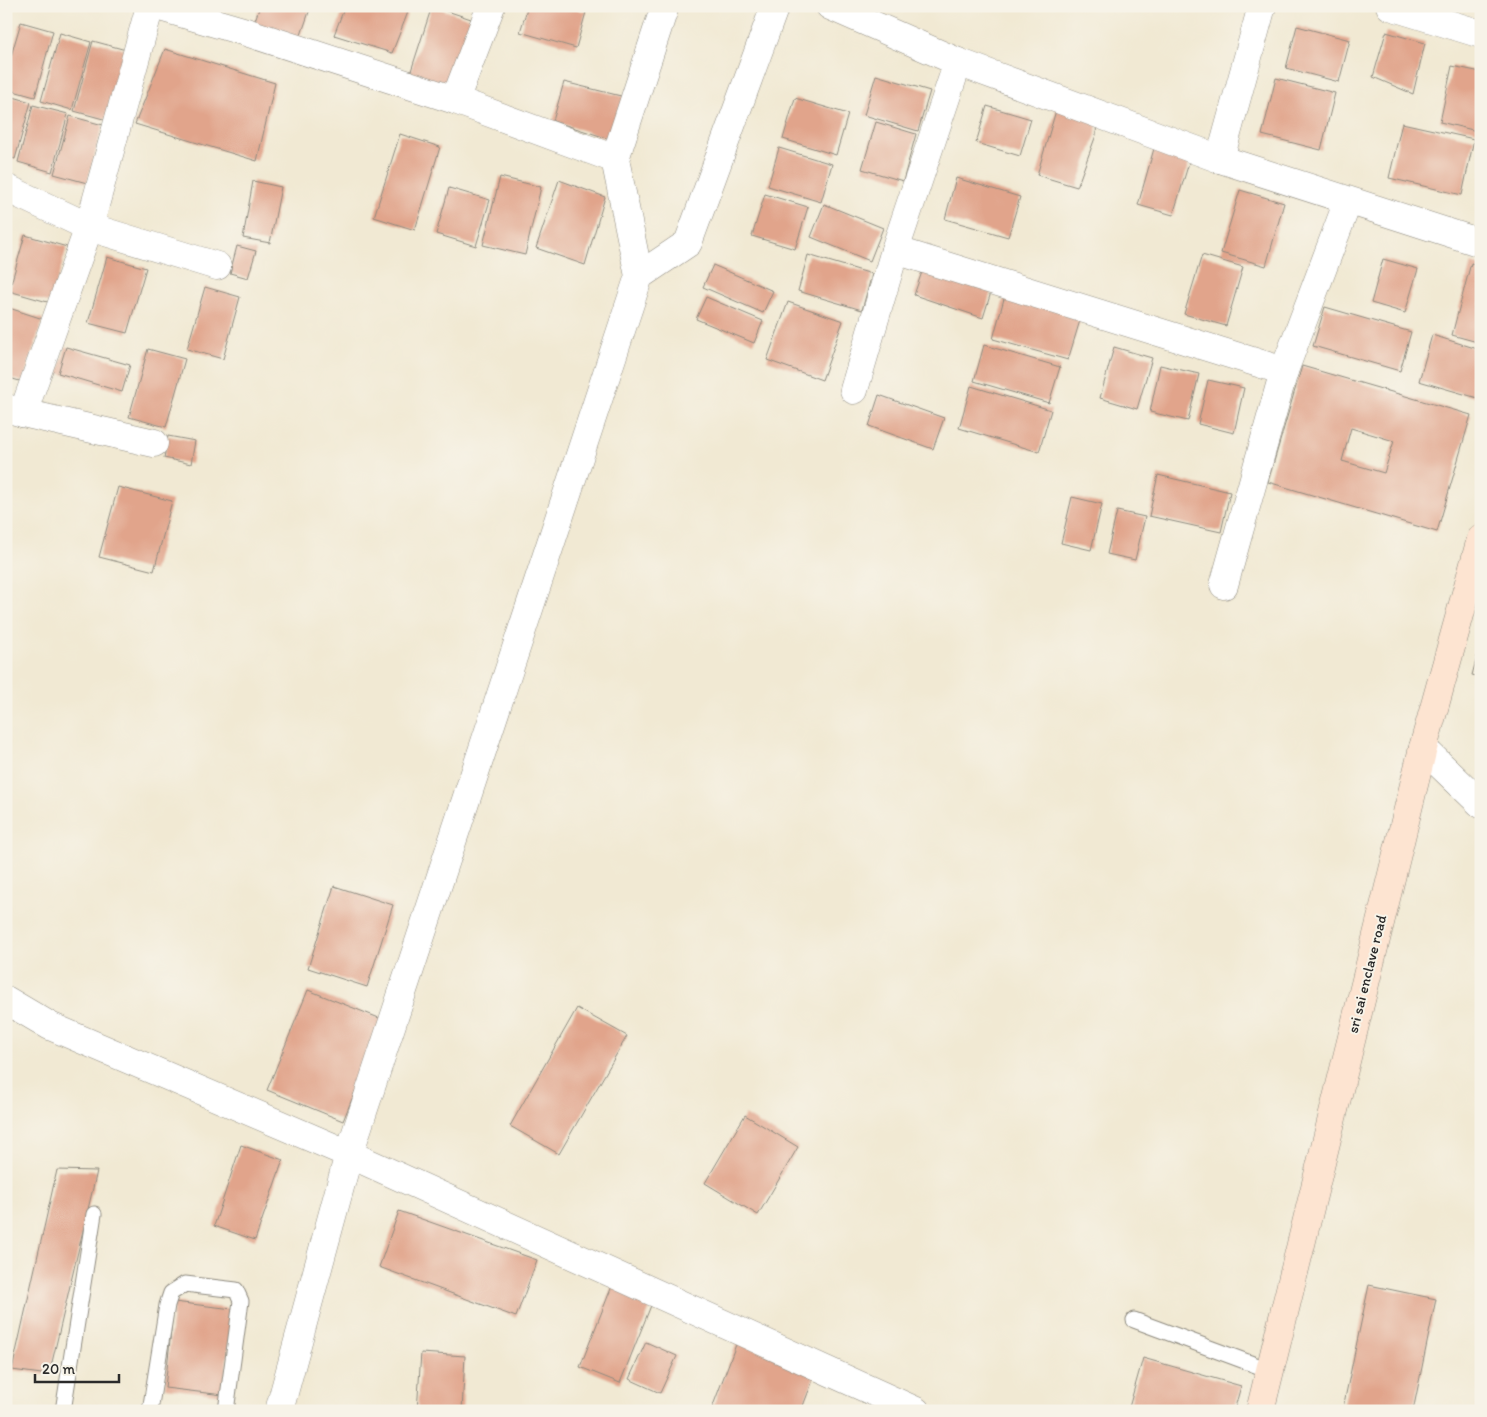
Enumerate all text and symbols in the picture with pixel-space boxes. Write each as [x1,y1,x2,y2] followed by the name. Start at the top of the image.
[1344,913,1390,1035] street label: sri sai enclave road
[35,1352,119,1384] scale bar
[42,1360,76,1378] text: 20 m

